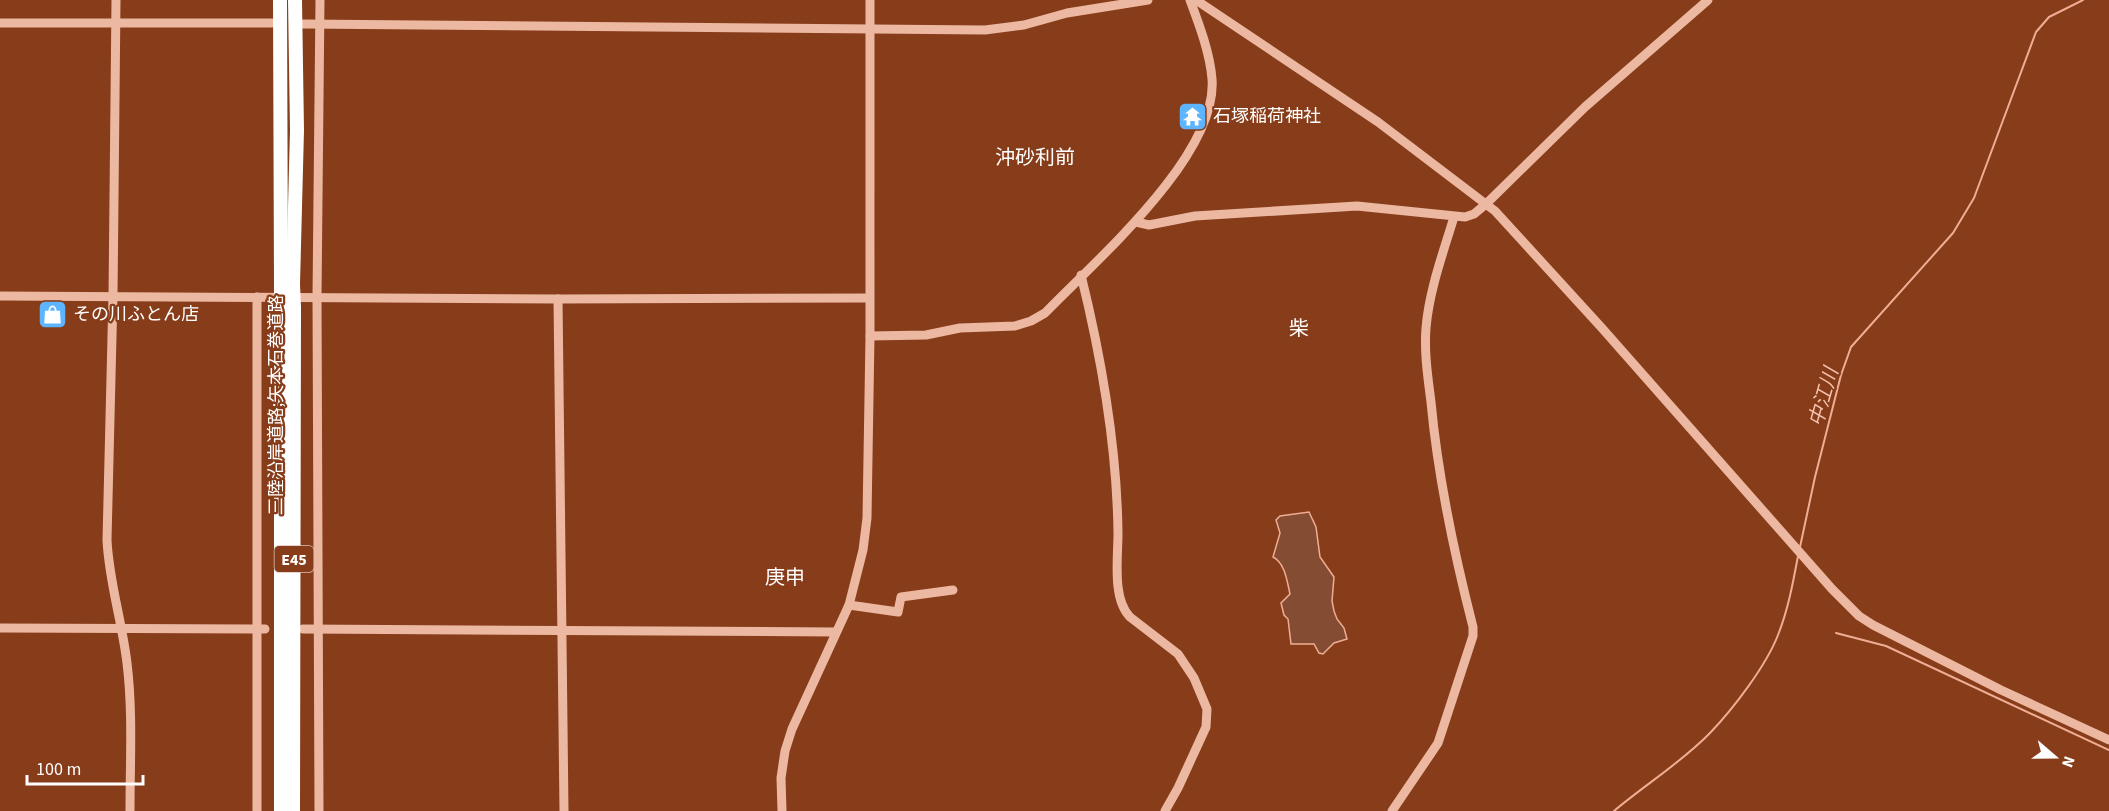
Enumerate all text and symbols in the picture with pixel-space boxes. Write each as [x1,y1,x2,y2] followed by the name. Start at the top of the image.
[1176,100,1208,132] temple icon: 石塚稲荷神社
[1213,104,1321,129] place label: 石塚稲荷神社
[995,144,1075,172] district label: 沖砂利前
[264,295,289,515] street label: 三陸沿岸道路;矢本石巻道路
[36,298,68,330] shop icon: その川ふとん店
[73,302,199,327] place label: その川ふとん店
[1289,315,1309,343] district label: 柴
[1802,363,1846,430] water label: 中江川
[274,546,314,572] road number: E45
[765,564,805,592] district label: 庚申
[2025,727,2085,787] north arrow
[27,748,142,786] scale bar
[2056,753,2080,771] text: N
[36,757,81,782] text: 100 m

